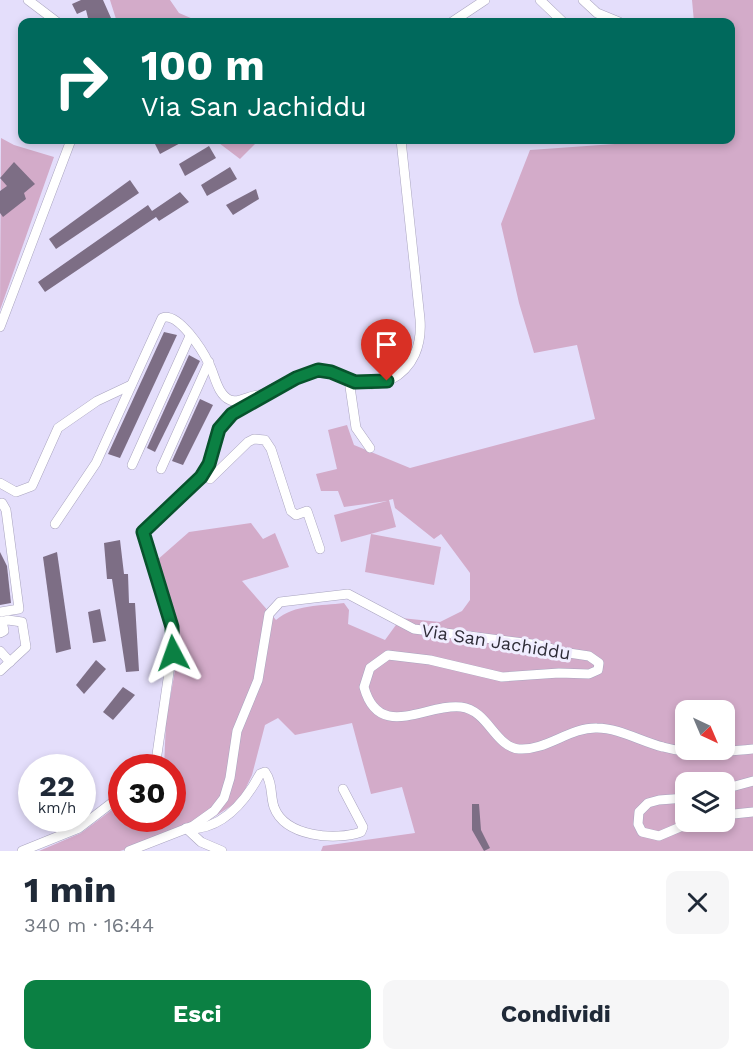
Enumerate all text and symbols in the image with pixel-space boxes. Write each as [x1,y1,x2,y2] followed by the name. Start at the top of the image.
[141,41,265,90] text: 100 m
[42,42,120,120] icon: right
[141,91,367,123] text: Via San Jachiddu
[361,319,412,381] pin
[370,328,403,361] icon: arrive
[420,619,572,664] street label: Via San Jachiddu
[141,621,205,685] position arrow
[675,700,735,760] north arrow
[675,700,735,832] map controls
[108,754,186,832] speed limit sign: 30
[39,768,75,803] text: 22
[675,772,735,832] button: layers
[38,799,76,817] text: km/h
[24,869,116,911] text: 1 min
[666,871,729,934] button: close
[24,913,154,937] text: 340 m · 16:44
[24,980,371,1049] button: Esci
[383,980,729,1049] button: Condividi

